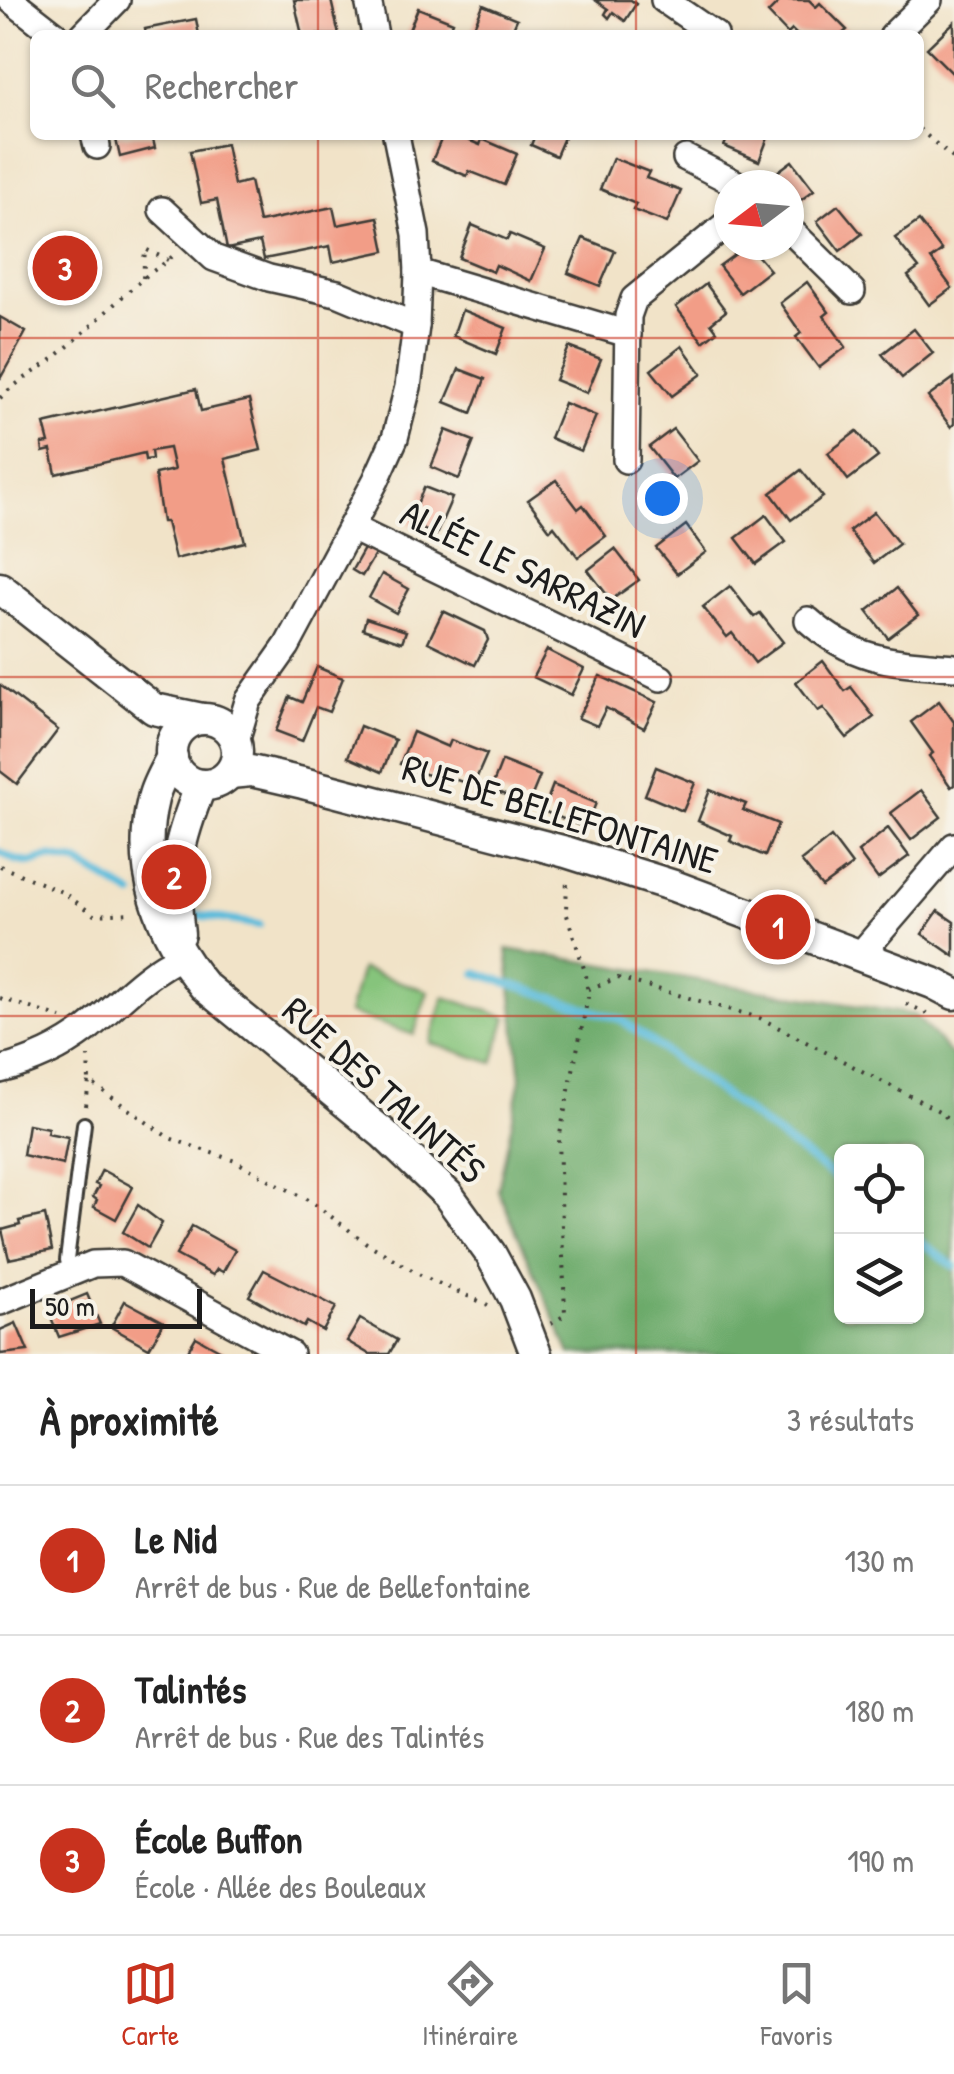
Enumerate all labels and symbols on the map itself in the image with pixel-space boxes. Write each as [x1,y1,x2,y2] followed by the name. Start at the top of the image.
[714,170,804,260] north arrow
[32,230,98,306] pin: 3
[637,473,688,524] your location
[392,486,655,650] street label: ALLÉE LE SARRAZIN
[397,740,724,886] street label: RUE DE BELLEFONTAINE
[142,840,206,914] pin: 2
[746,890,810,964] pin: 1
[272,984,497,1194] street label: RUE DES TALINTÉS
[30,1284,202,1328] scale bar

